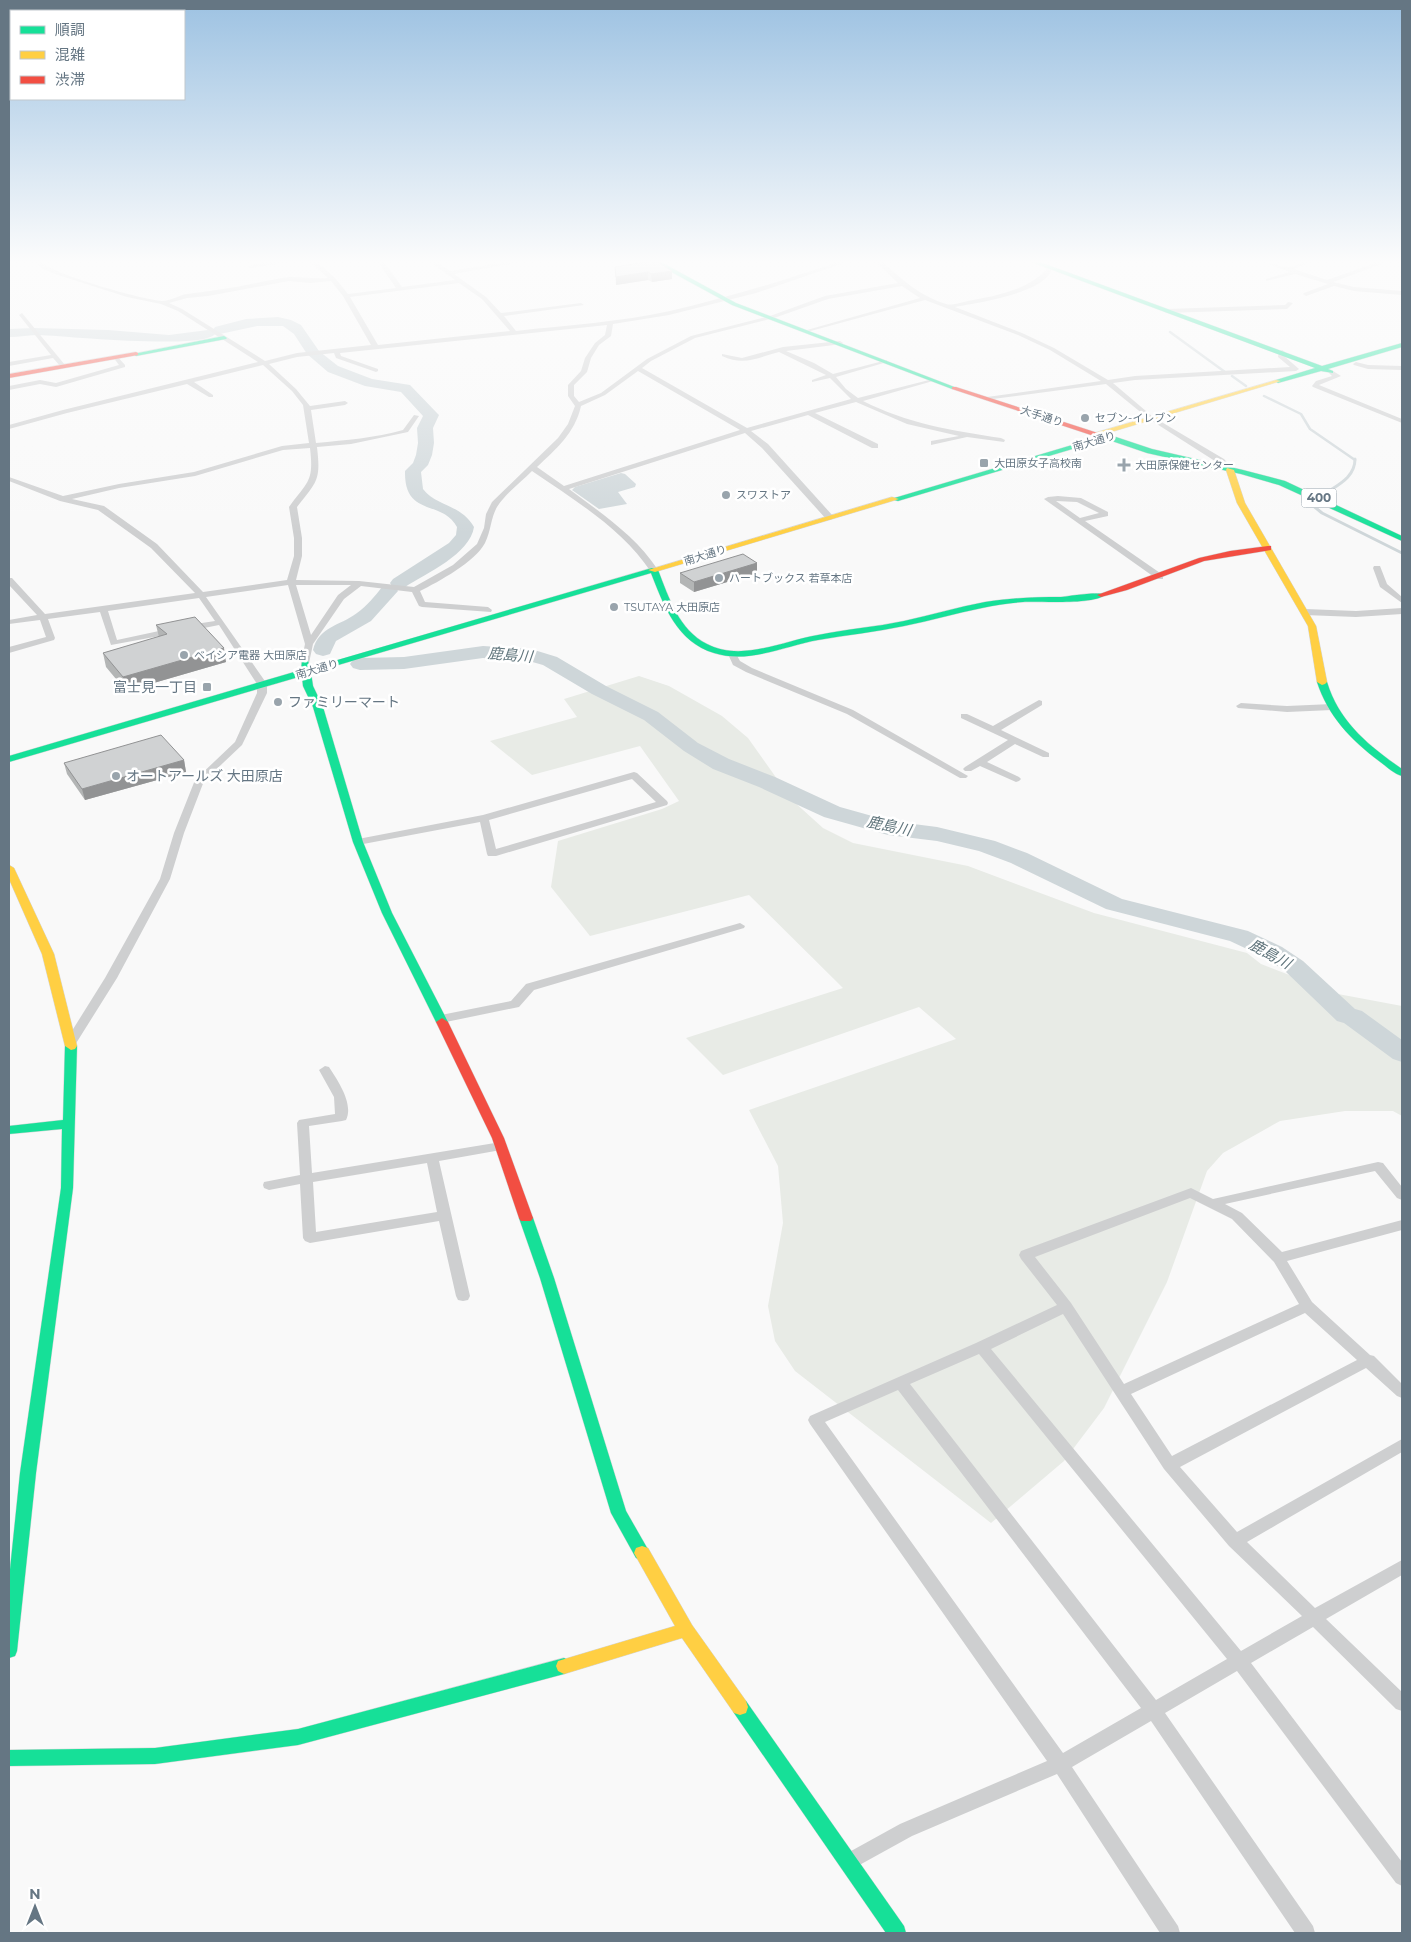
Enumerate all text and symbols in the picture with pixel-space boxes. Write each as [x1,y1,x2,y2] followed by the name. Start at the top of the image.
[10,10,185,100] legend
[55,20,85,39] text: 順調
[55,45,85,64] text: 混雑
[55,70,85,89] text: 渋滞
[1019,403,1065,429] street label: 大手通り
[1095,411,1176,425] place label: セブン-イレブン
[1079,412,1091,424] marker: セブン-イレブン
[1071,428,1117,454] street label: 南大通り
[994,456,1082,470] place label: 大田原女子高校南
[978,457,990,469] marker: 大田原女子高校南
[1117,458,1131,472] marker: 大田原保健センター
[1135,458,1234,472] place label: 大田原保健センター
[736,488,791,502] place label: スワストア
[1302,488,1336,508] road number: 400
[720,489,732,501] marker: スワストア
[682,542,728,568] street label: 南大通り
[729,571,853,585] place label: ハートブックス 若草本店
[713,572,725,584] marker: ハートブックス 若草本店
[624,600,720,614] place label: TSUTAYA 大田原店
[608,601,620,613] marker: TSUTAYA 大田原店
[487,643,535,666] water label: 鹿島川
[194,648,307,662] place label: ベイシア電器 大田原店
[178,649,190,661] marker: ベイシア電器 大田原店
[294,656,340,682] street label: 南大通り
[113,678,197,696] place label: 富士見一丁目
[201,681,213,693] marker: 富士見一丁目
[288,693,400,711] place label: ファミリーマート
[272,696,284,708] marker: ファミリーマート
[126,767,283,785] place label: オートアールズ 大田原店
[110,770,122,782] marker: オートアールズ 大田原店
[865,812,915,840] water label: 鹿島川
[1246,934,1296,974] water label: 鹿島川
[10,1882,60,1932] north arrow
[29,1885,41,1903] text: N

